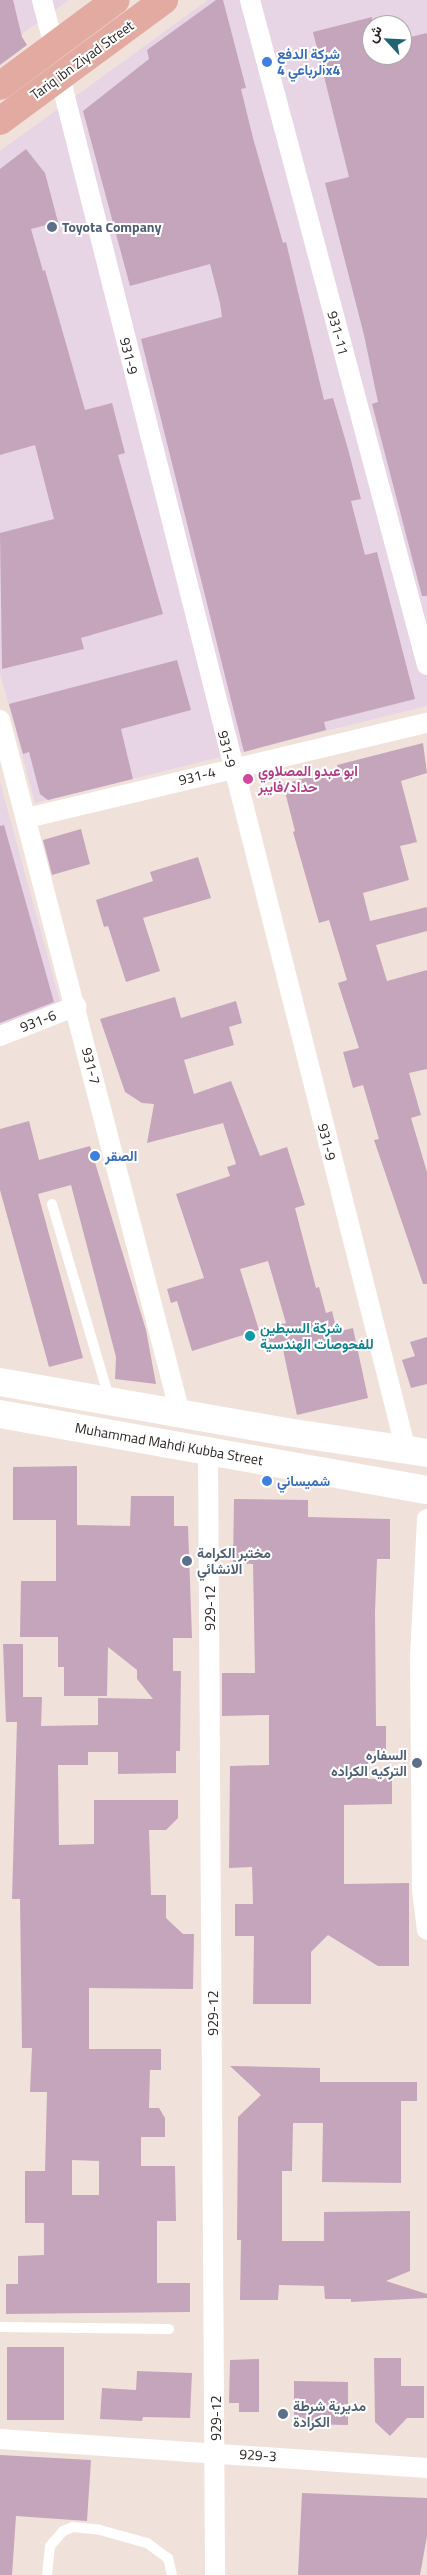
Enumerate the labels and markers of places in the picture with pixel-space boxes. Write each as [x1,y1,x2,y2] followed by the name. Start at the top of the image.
[277,46,340,78] place label: شركة الدفع الرباعي 4x4
[261,56,273,68] marker: شركة الدفع الرباعي 4x4
[62,219,162,235] place label: Toyota Company
[46,221,58,233] marker: Toyota Company
[258,763,358,796] place label: ابو عبدو المصلاوي حداد/فايبر
[242,773,254,785] marker: ابو عبدو المصلاوي حداد/فايبر
[105,1148,137,1164] place label: الصقر
[89,1150,101,1162] marker: الصقر
[260,1320,374,1352] place label: شركة السبطين للفحوصات الهندسية
[244,1330,256,1342] marker: شركة السبطين للفحوصات الهندسية
[277,1473,330,1489] place label: شميساني
[261,1475,273,1487] marker: شميساني
[197,1545,271,1578] place label: مختبر الكرامة الانشائي
[181,1555,193,1567] marker: مختبر الكرامة الانشائي
[331,1747,407,1780] place label: السفاره التركيه الكراده
[411,1757,423,1769] marker: السفاره التركيه الكراده
[293,2398,366,2430] place label: مديرية شرطة الكرادة
[277,2408,289,2420] marker: مديرية شرطة الكرادة

